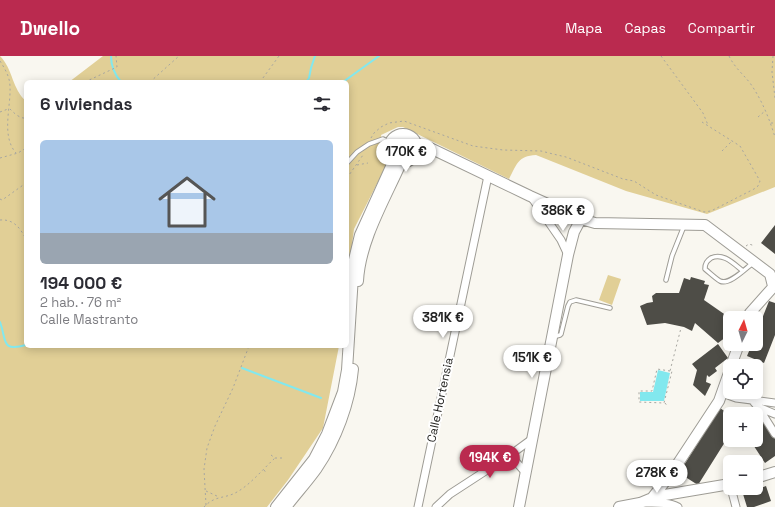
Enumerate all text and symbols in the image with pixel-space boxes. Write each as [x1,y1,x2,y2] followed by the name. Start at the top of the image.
[20,16,80,41] text: Dwello
[565,19,602,37] text: Mapa
[624,19,666,37] text: Capas
[688,19,755,37] text: Compartir
[40,93,132,115] text: 6 viviendas
[311,93,333,115] icon: filters
[373,139,439,173] pin: 170K €
[385,143,427,160] text: 170K €
[151,166,223,238] icon: home
[530,198,596,232] pin: 386K €
[541,202,585,219] text: 386K €
[40,272,122,294] text: 194 000 €
[40,294,121,311] text: 2 hab. · 76 m²
[410,305,476,339] pin: 381K €
[422,309,464,326] text: 381K €
[40,311,138,328] text: Calle Mastranto
[723,311,763,351] north arrow
[723,311,763,495] map controls
[499,345,565,379] pin: 151K €
[512,349,552,366] text: 151K €
[423,356,457,444] street label: Calle Hortensia
[723,359,763,399] button: locate
[723,407,763,447] button: +
[457,445,523,479] pin: 194K €
[469,449,511,466] text: 194K €
[723,455,763,495] button: −
[624,460,690,494] pin: 278K €
[636,464,678,481] text: 278K €

